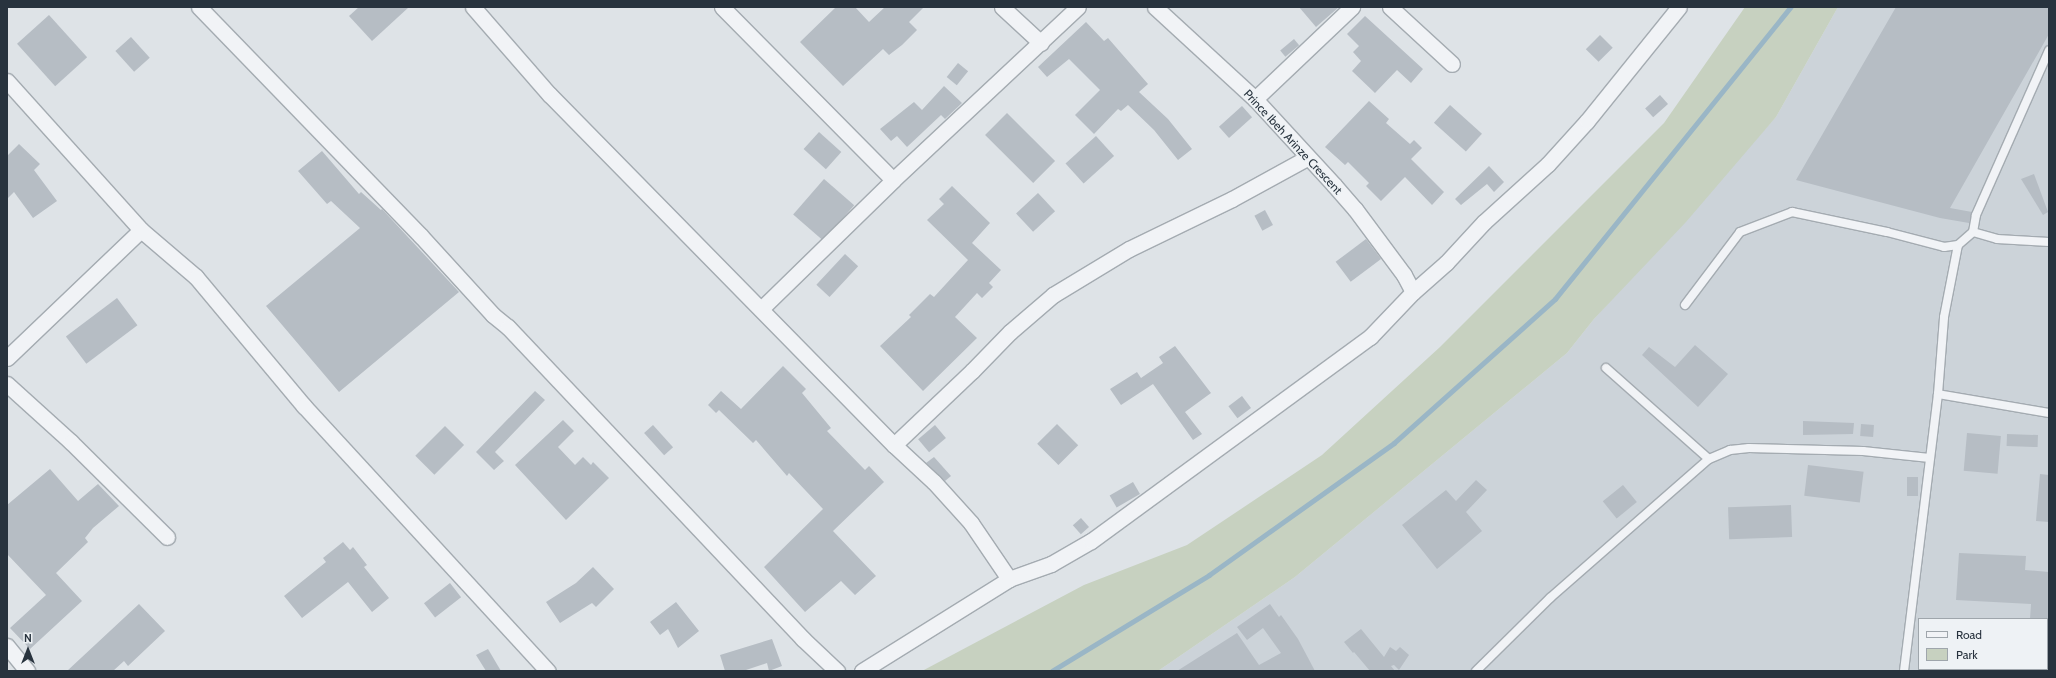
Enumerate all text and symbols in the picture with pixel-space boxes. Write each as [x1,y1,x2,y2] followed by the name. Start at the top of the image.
[1241,87,1345,197] street label: Prince Ibeh Arinze Crescent
[1918,618,2048,670] legend
[1956,627,1982,642] text: Road
[8,630,48,670] north arrow
[24,631,32,645] text: N
[1956,647,1978,662] text: Park

